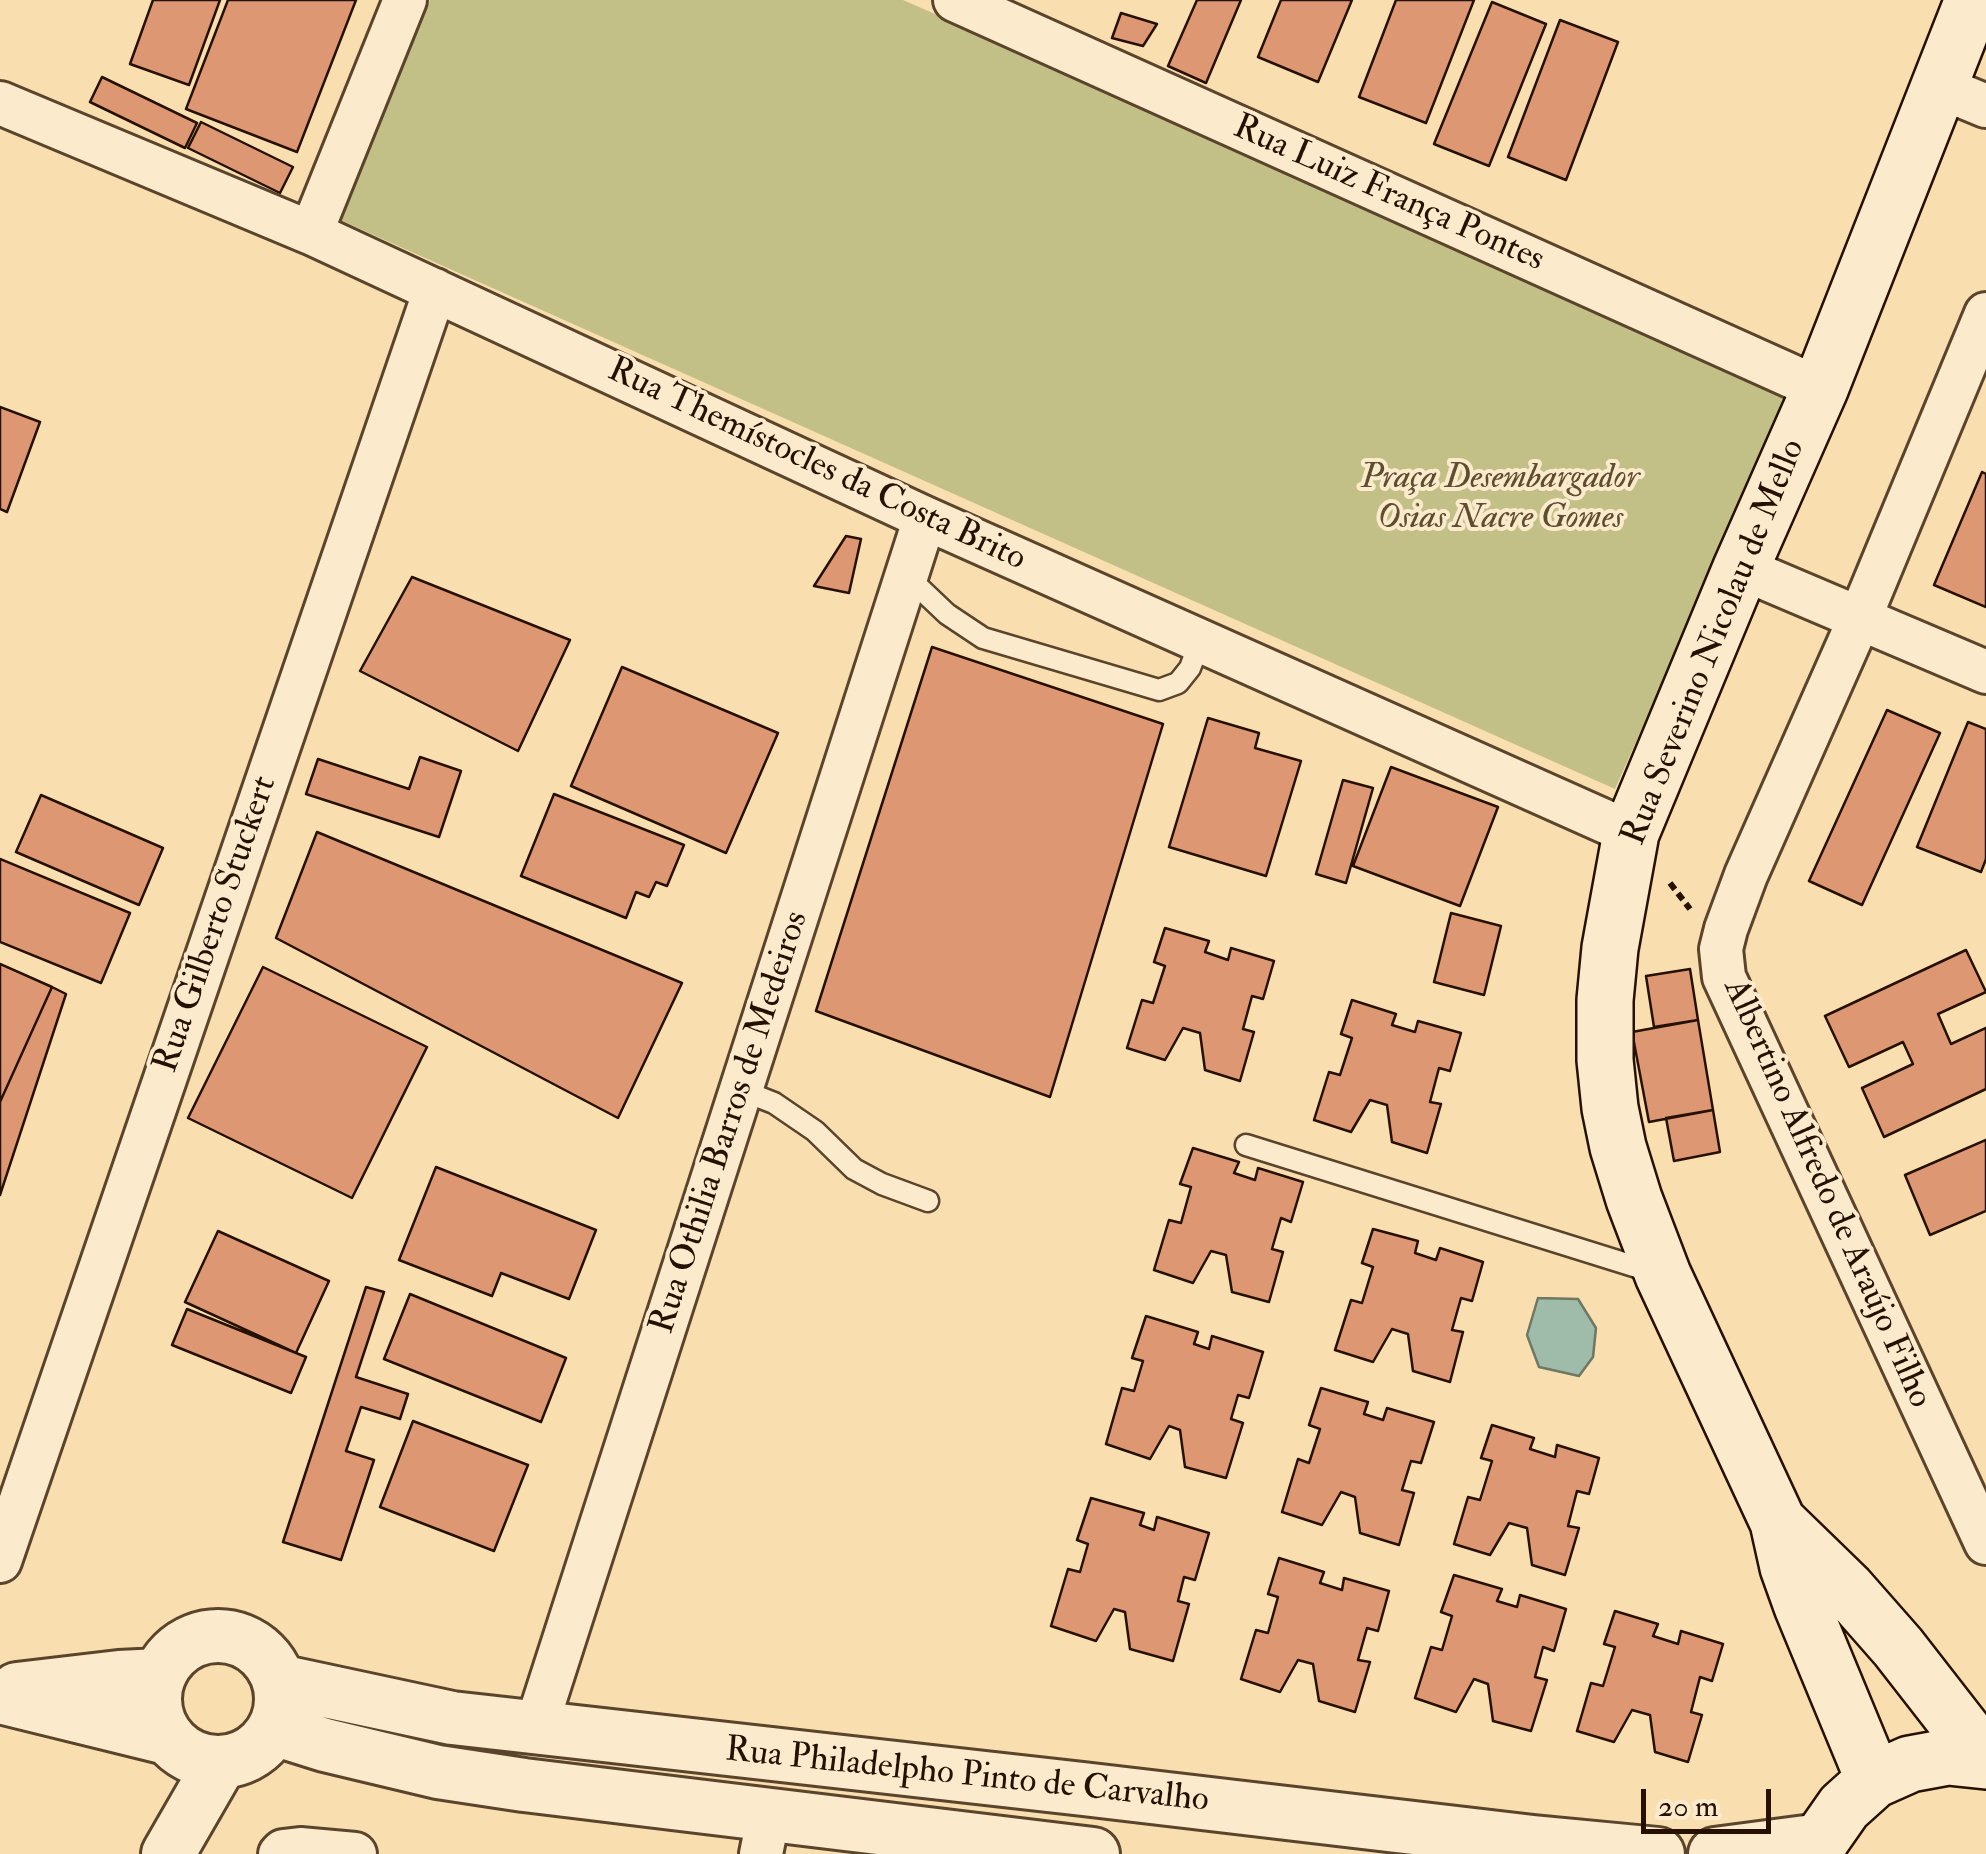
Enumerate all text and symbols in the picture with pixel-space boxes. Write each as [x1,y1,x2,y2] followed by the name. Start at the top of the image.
[1226,107,1550,283] street label: Rua Luiz França Pontes
[600,350,1032,582] street label: Rua Themístocles da Costa Brito
[1614,434,1816,852] street label: Rua Severino Nicolau de Mello
[1360,458,1640,540] park label: Praça Desembargador Osias Nacre Gomes
[147,771,287,1079] street label: Rua Gilberto Stuckert
[643,906,819,1340] street label: Rua Othilia Barros de Medeiros
[1712,973,1940,1415] street label: Albertino Alfredo de Araújo Filho
[723,1731,1211,1823] street label: Rua Philadelpho Pinto de Carvalho
[1646,1769,1776,1831] scale bar
[1658,1788,1718,1825] text: 20 m

